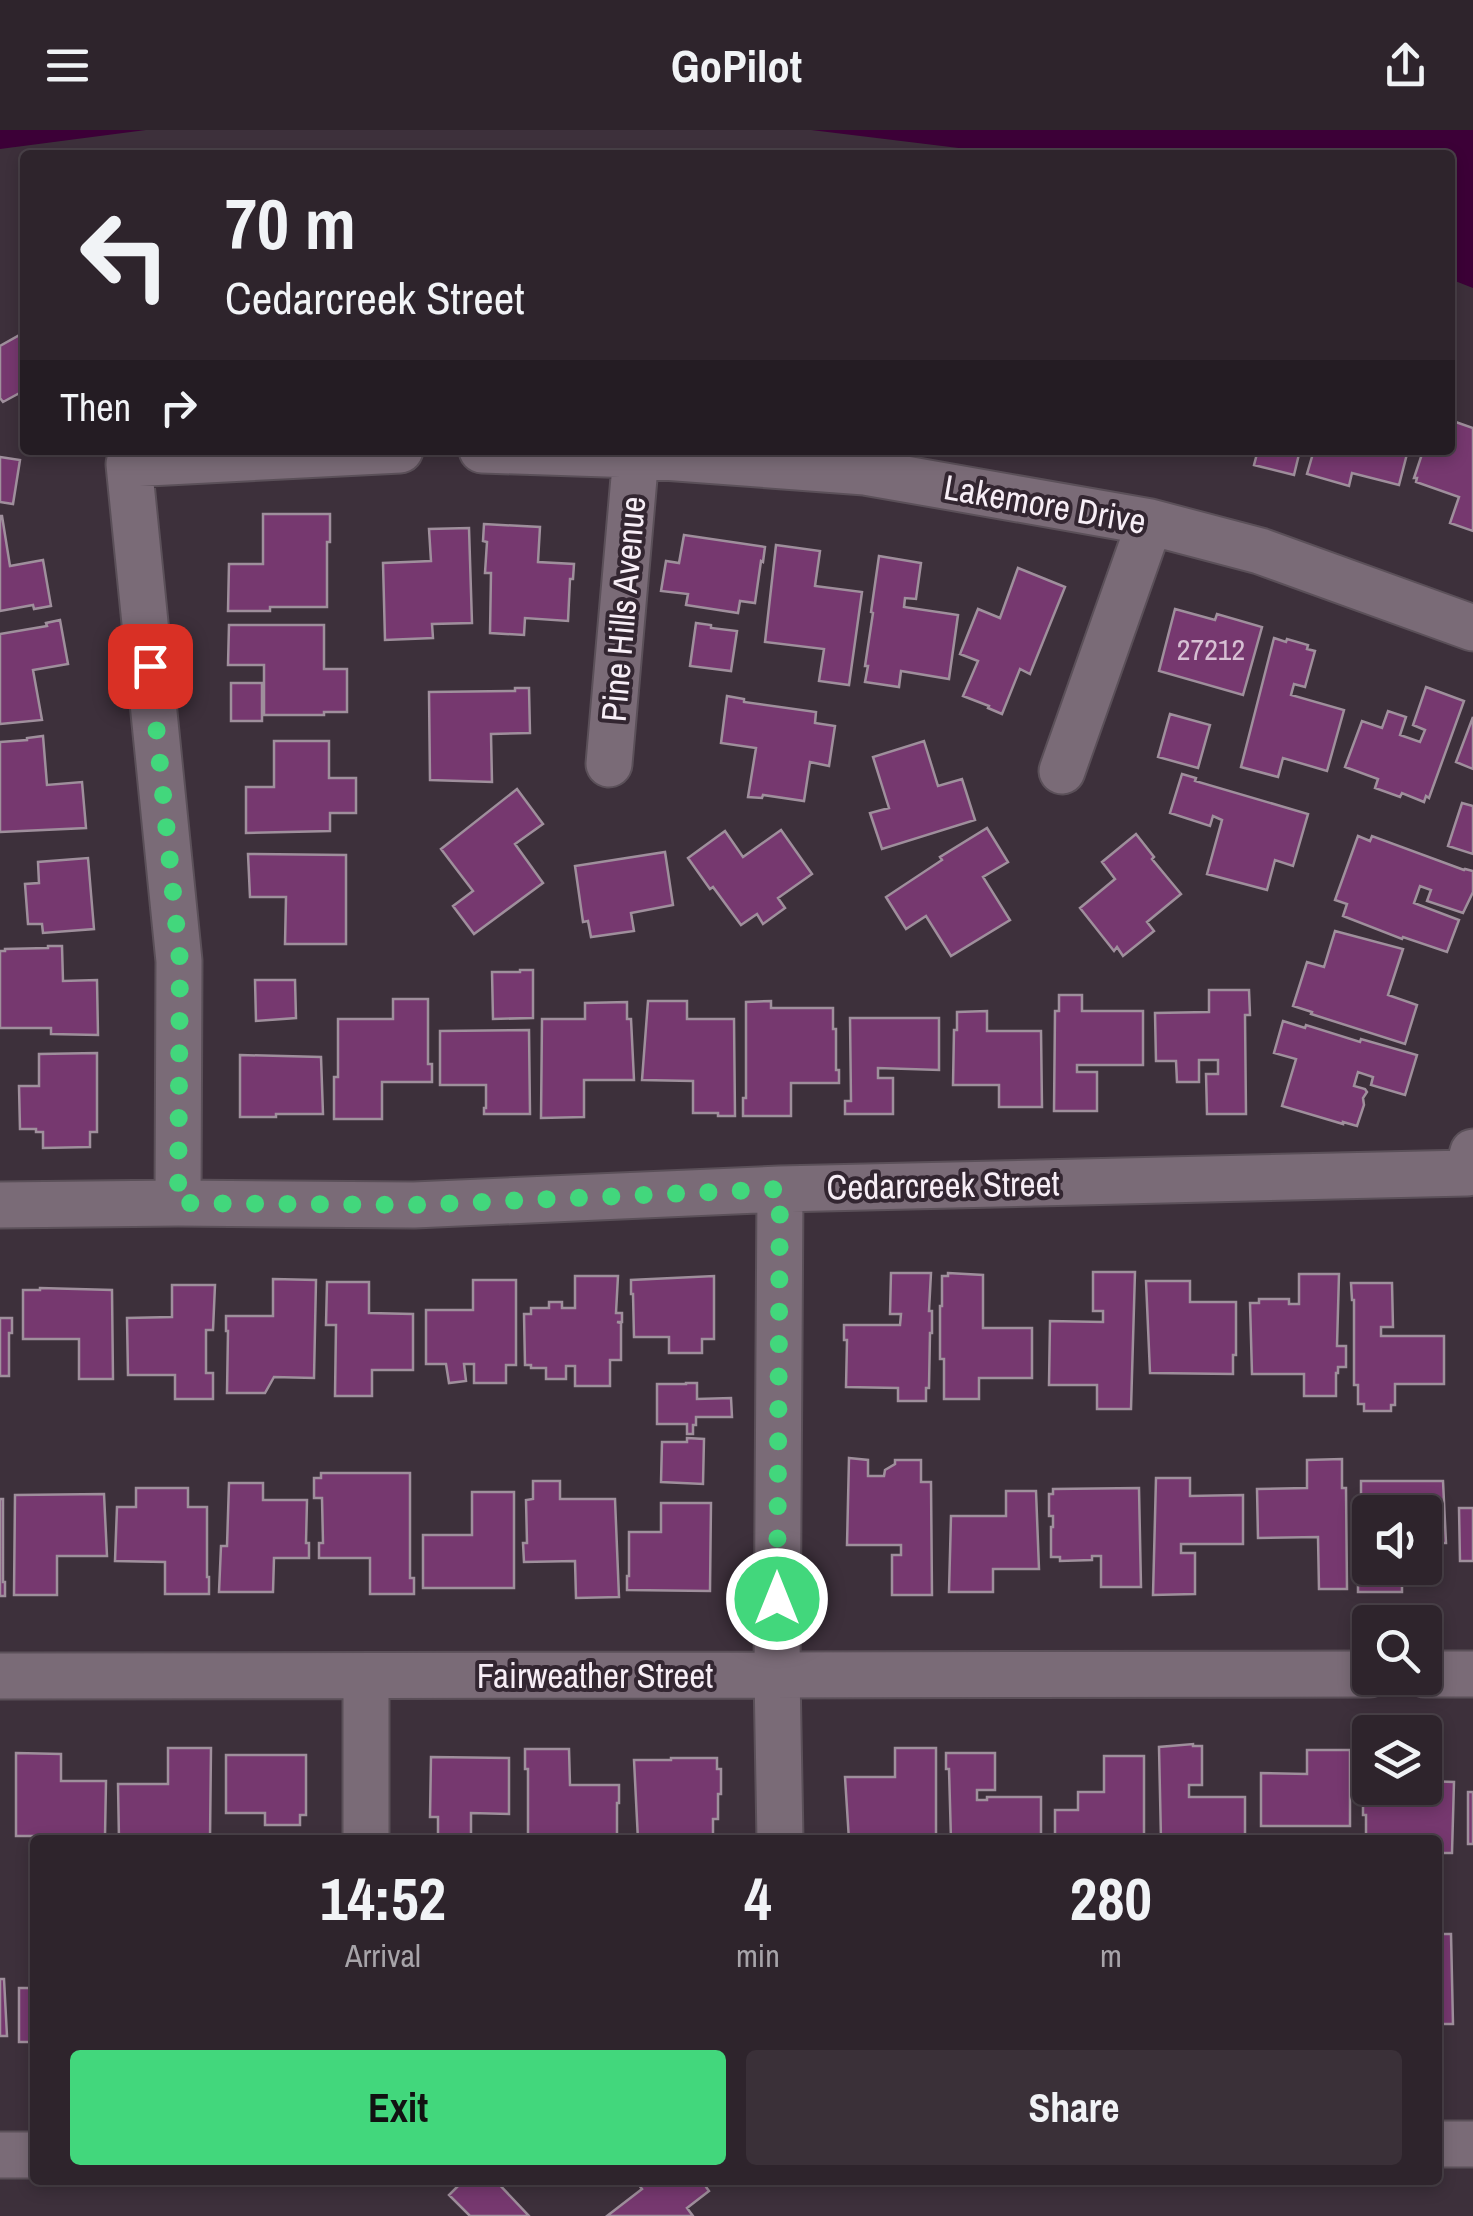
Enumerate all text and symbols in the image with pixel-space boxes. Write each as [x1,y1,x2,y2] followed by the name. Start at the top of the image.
[671,35,802,96] text: GoPilot
[40,38,95,93] icon: menu
[1378,38,1433,93] icon: share
[225,177,356,271] text: 70 m
[60,190,190,320] icon: left
[225,267,524,328] text: Cedarcreek Street
[151,380,206,435] icon: right
[60,382,131,433] text: Then
[940,463,1150,545] street label: Lakemore Drive
[590,494,656,724] street label: Pine Hills Avenue
[108,624,193,709] pin
[1177,629,1245,669] house number: 27212
[123,639,178,694] icon: arrive
[826,1159,1060,1211] street label: Cedarcreek Street
[1352,1495,1442,1805] map controls
[1352,1495,1442,1585] button: sound
[725,1547,829,1651] position arrow
[1352,1605,1442,1695] button: search
[477,1652,713,1699] street label: Fairweather Street
[1352,1715,1442,1805] button: layers
[320,1858,446,1939] text: 14:52
[744,1858,772,1939] text: 4
[1070,1858,1152,1939] text: 280
[345,1934,421,1977] text: Arrival
[736,1934,780,1977] text: min
[1100,1934,1122,1977] text: m
[70,2050,726,2165] button: Exit
[746,2050,1402,2165] button: Share

